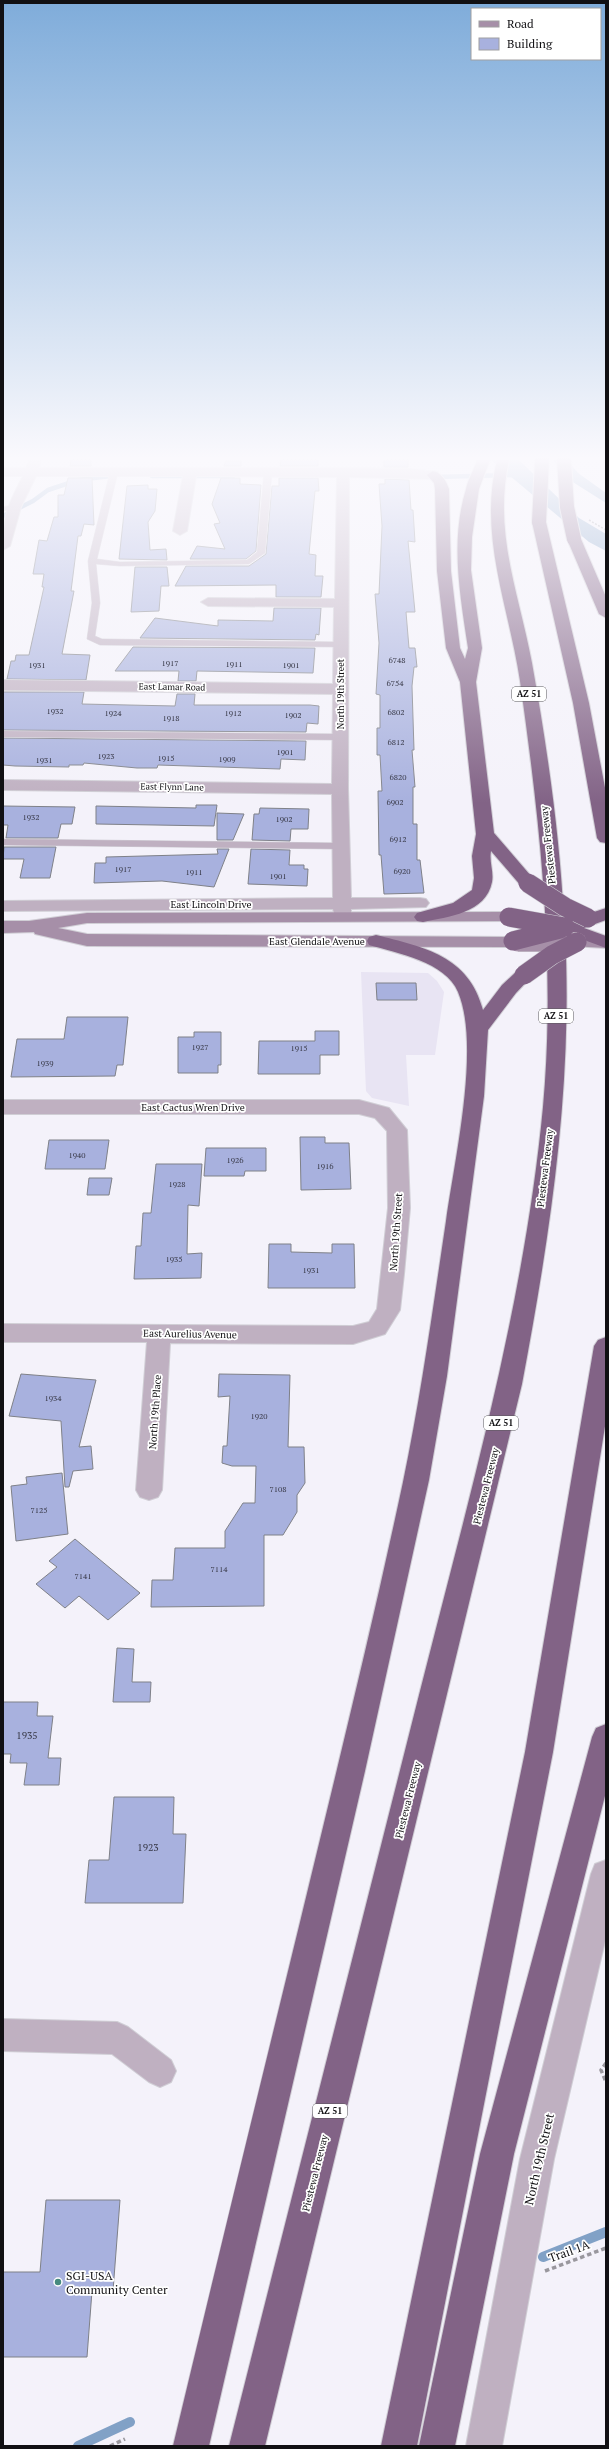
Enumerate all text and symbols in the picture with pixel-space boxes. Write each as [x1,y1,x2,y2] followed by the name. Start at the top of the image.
[471,8,601,60] legend
[507,16,534,31] text: Road
[507,36,553,51] text: Building
[388,655,406,665] house number: 6748
[161,658,179,668] house number: 1917
[335,658,347,729] street label: North 19th Street
[225,659,243,669] house number: 1911
[28,660,46,670] house number: 1931
[282,660,300,670] house number: 1901
[386,678,404,688] house number: 6754
[139,680,205,694] street label: East Lamar Road
[512,687,546,701] road number: AZ 51
[46,706,64,716] house number: 1932
[387,707,405,717] house number: 6802
[104,708,122,718] house number: 1924
[224,708,242,718] house number: 1912
[284,710,302,720] house number: 1902
[162,713,180,723] house number: 1918
[387,737,405,747] house number: 6812
[276,747,294,757] house number: 1901
[97,751,115,761] house number: 1923
[157,753,175,763] house number: 1915
[218,754,236,764] house number: 1909
[35,755,53,765] house number: 1931
[389,772,407,782] house number: 6820
[140,780,204,794] street label: East Flynn Lane
[386,797,404,807] house number: 6902
[537,804,559,885] street label: Piestewa Freeway
[22,812,40,822] house number: 1932
[275,814,293,824] house number: 1902
[389,834,407,844] house number: 6912
[114,864,132,874] house number: 1917
[393,866,411,876] house number: 6920
[185,867,203,877] house number: 1911
[269,871,287,881] house number: 1901
[170,898,252,911] street label: East Lincoln Drive
[269,935,365,948] street label: East Glendale Avenue
[539,1009,573,1023] road number: AZ 51
[191,1042,209,1052] house number: 1927
[290,1043,308,1053] house number: 1915
[36,1058,54,1068] house number: 1939
[141,1101,245,1114] street label: East Cactus Wren Drive
[534,1127,556,1208] street label: Piestewa Freeway
[68,1150,86,1160] house number: 1940
[226,1155,244,1165] house number: 1926
[316,1161,334,1171] house number: 1916
[168,1179,186,1189] house number: 1928
[387,1192,405,1271] street label: North 19th Street
[165,1254,183,1264] house number: 1935
[302,1265,320,1275] house number: 1931
[143,1327,237,1341] street label: East Aurelius Avenue
[146,1374,164,1450] street label: North 19th Place
[44,1393,62,1403] house number: 1934
[250,1411,268,1421] house number: 1920
[484,1416,518,1430] road number: AZ 51
[470,1445,502,1526] street label: Piestewa Freeway
[269,1484,287,1494] house number: 7108
[30,1505,48,1515] house number: 7125
[210,1564,228,1574] house number: 7114
[74,1571,92,1581] house number: 7141
[16,1729,38,1742] house number: 1935
[392,1759,424,1840] street label: Piestewa Freeway
[137,1841,159,1854] house number: 1923
[313,2104,347,2118] road number: AZ 51
[521,2111,557,2206] street label: North 19th Street
[299,2132,331,2213] street label: Piestewa Freeway
[546,2236,592,2265] street label: Trail 1A
[66,2268,168,2297] place label: SGI-USA Community Center
[53,2277,63,2287] marker: SGI-USA Community Center

